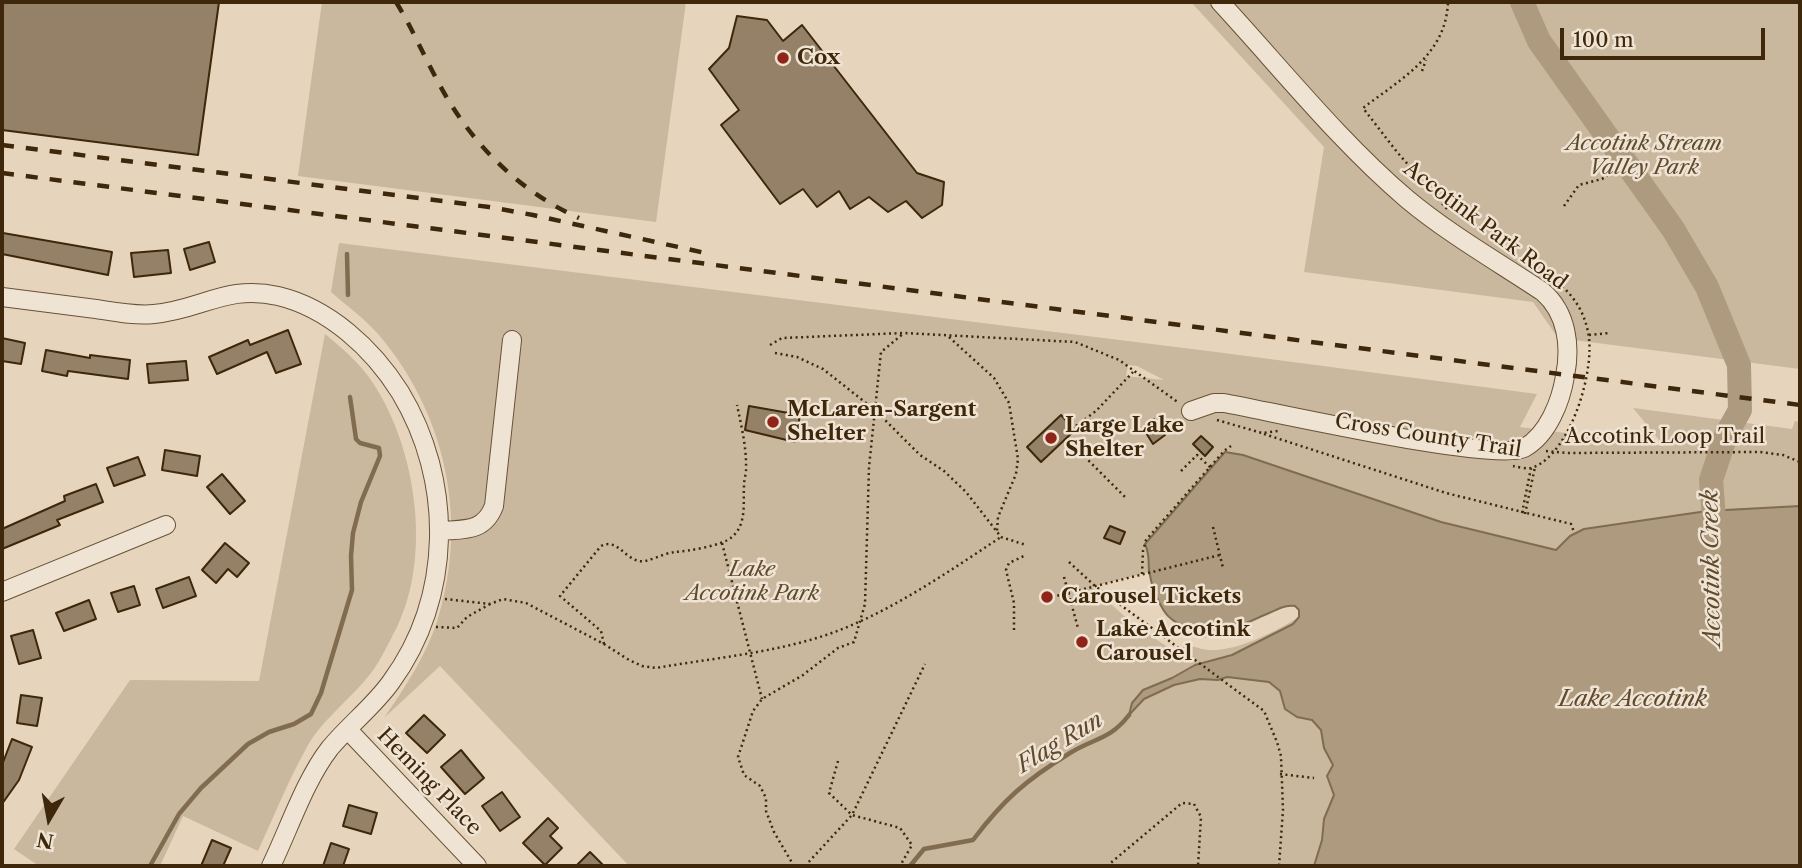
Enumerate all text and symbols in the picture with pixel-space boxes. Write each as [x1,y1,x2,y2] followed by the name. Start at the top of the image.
[1564,14,1769,58] scale bar
[1573,27,1634,52] text: 100 m
[797,45,840,71] place label: Cox
[775,50,791,66] marker: Cox
[1566,131,1722,181] park label: Accotink Stream Valley Park
[1398,156,1572,296] street label: Accotink Park Road
[787,397,976,447] place label: McLaren-Sargent Shelter
[1333,409,1523,463] street label: Cross County Trail
[1065,413,1184,463] place label: Large Lake Shelter
[765,414,781,430] marker: McLaren-Sargent Shelter
[1565,424,1765,450] street label: Accotink Loop Trail
[1043,430,1059,446] marker: Large Lake Shelter
[1697,489,1727,647] water label: Accotink Creek
[685,557,819,607] park label: Lake Accotink Park
[1061,584,1241,610] place label: Carousel Tickets
[1039,589,1055,605] marker: Carousel Tickets
[1096,617,1250,667] place label: Lake Accotink Carousel
[1074,634,1090,650] marker: Lake Accotink Carousel
[1559,685,1707,713] water label: Lake Accotink
[1012,707,1108,779] water label: Flag Run
[372,723,486,841] street label: Heming Place
[14,784,84,854] north arrow
[35,827,55,853] text: N

